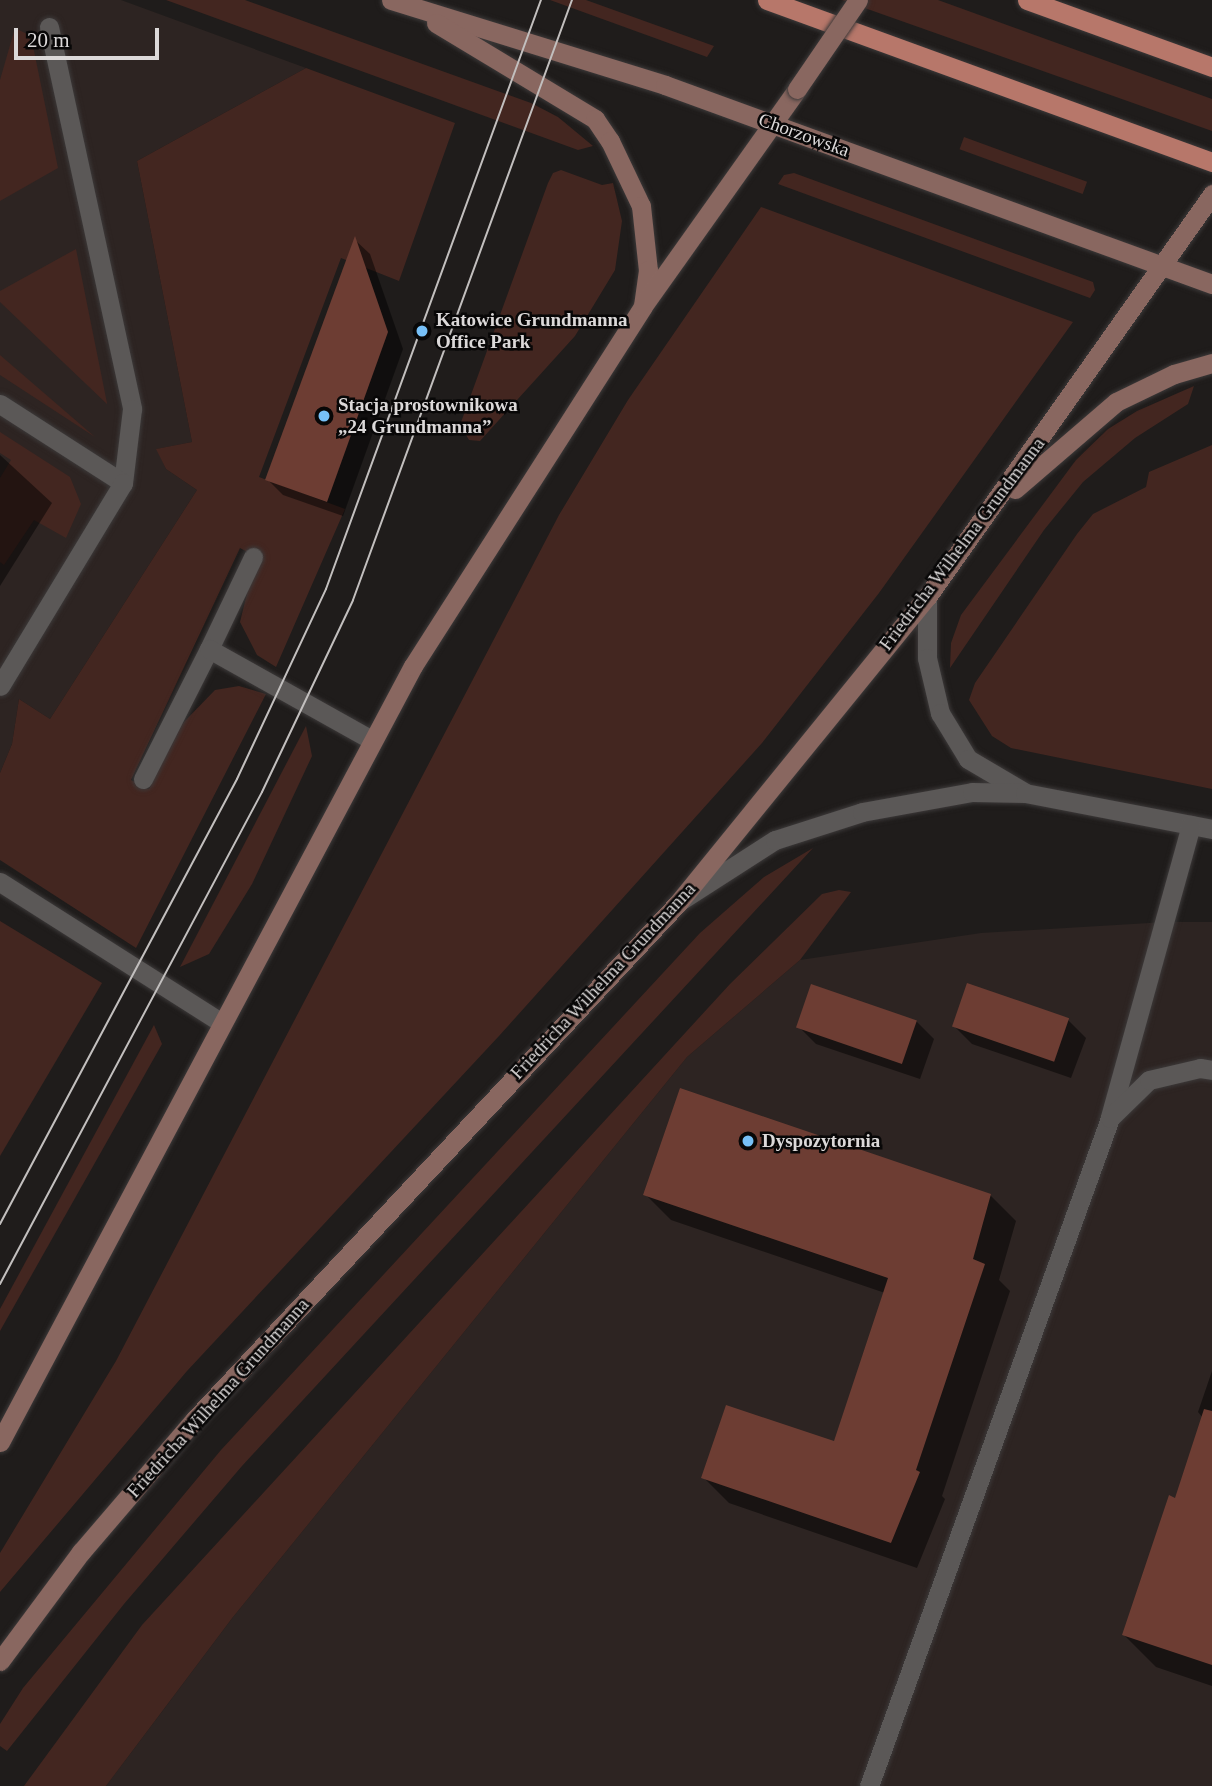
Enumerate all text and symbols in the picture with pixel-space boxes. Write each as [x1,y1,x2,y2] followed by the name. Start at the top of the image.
[18,14,163,58] scale bar
[27,28,70,52] text: 20 m
[755,108,853,162] street label: Chorzowska
[436,309,628,353] place label: Katowice Grundmanna Office Park
[414,323,430,339] marker: Katowice Grundmanna Office Park
[338,394,518,438] place label: Stacja prostownikowa „24 Grundmanna”
[316,408,332,424] marker: Stacja prostownikowa „24 Grundmanna”
[874,433,1050,655] street label: Friedricha Wilhelma Grundmanna
[506,878,700,1084] street label: Friedricha Wilhelma Grundmanna
[762,1130,880,1152] place label: Dyspozytornia
[740,1133,756,1149] marker: Dyspozytornia
[122,1293,314,1503] street label: Friedricha Wilhelma Grundmanna

